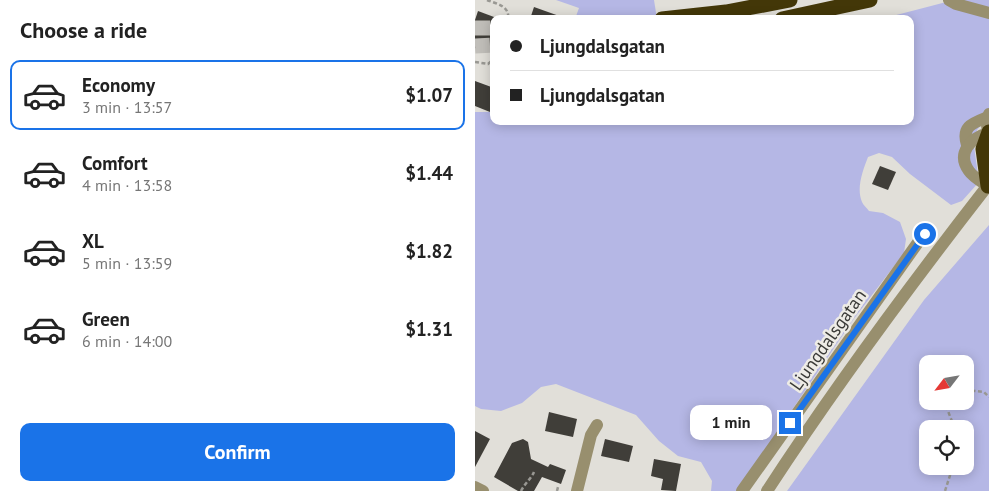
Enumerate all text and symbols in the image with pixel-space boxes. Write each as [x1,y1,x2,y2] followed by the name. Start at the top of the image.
[20,16,147,44] text: Choose a ride
[540,34,665,58] text: Ljungdalsgatan
[22,73,67,118] icon: car
[82,73,155,97] text: Economy
[405,83,453,107] text: $1.07
[540,83,665,107] text: Ljungdalsgatan
[82,97,172,117] text: 3 min · 13:57
[22,151,67,196] icon: car
[82,151,148,175] text: Comfort
[405,161,453,185] text: $1.44
[82,175,172,195] text: 4 min · 13:58
[914,223,936,245] route start
[22,229,67,274] icon: car
[82,229,104,253] text: XL
[405,239,453,263] text: $1.82
[82,253,172,273] text: 5 min · 13:59
[784,285,871,395] street label: Ljungdalsgatan
[22,307,67,352] icon: car
[82,307,130,331] text: Green
[405,317,453,341] text: $1.31
[82,331,172,351] text: 6 min · 14:00
[919,355,974,410] north arrow
[919,355,974,475] map controls
[690,406,773,440] callout: 1 min
[711,412,751,432] text: 1 min
[779,412,801,434] route end
[919,420,974,475] button: locate
[20,423,455,481] button: Confirm

